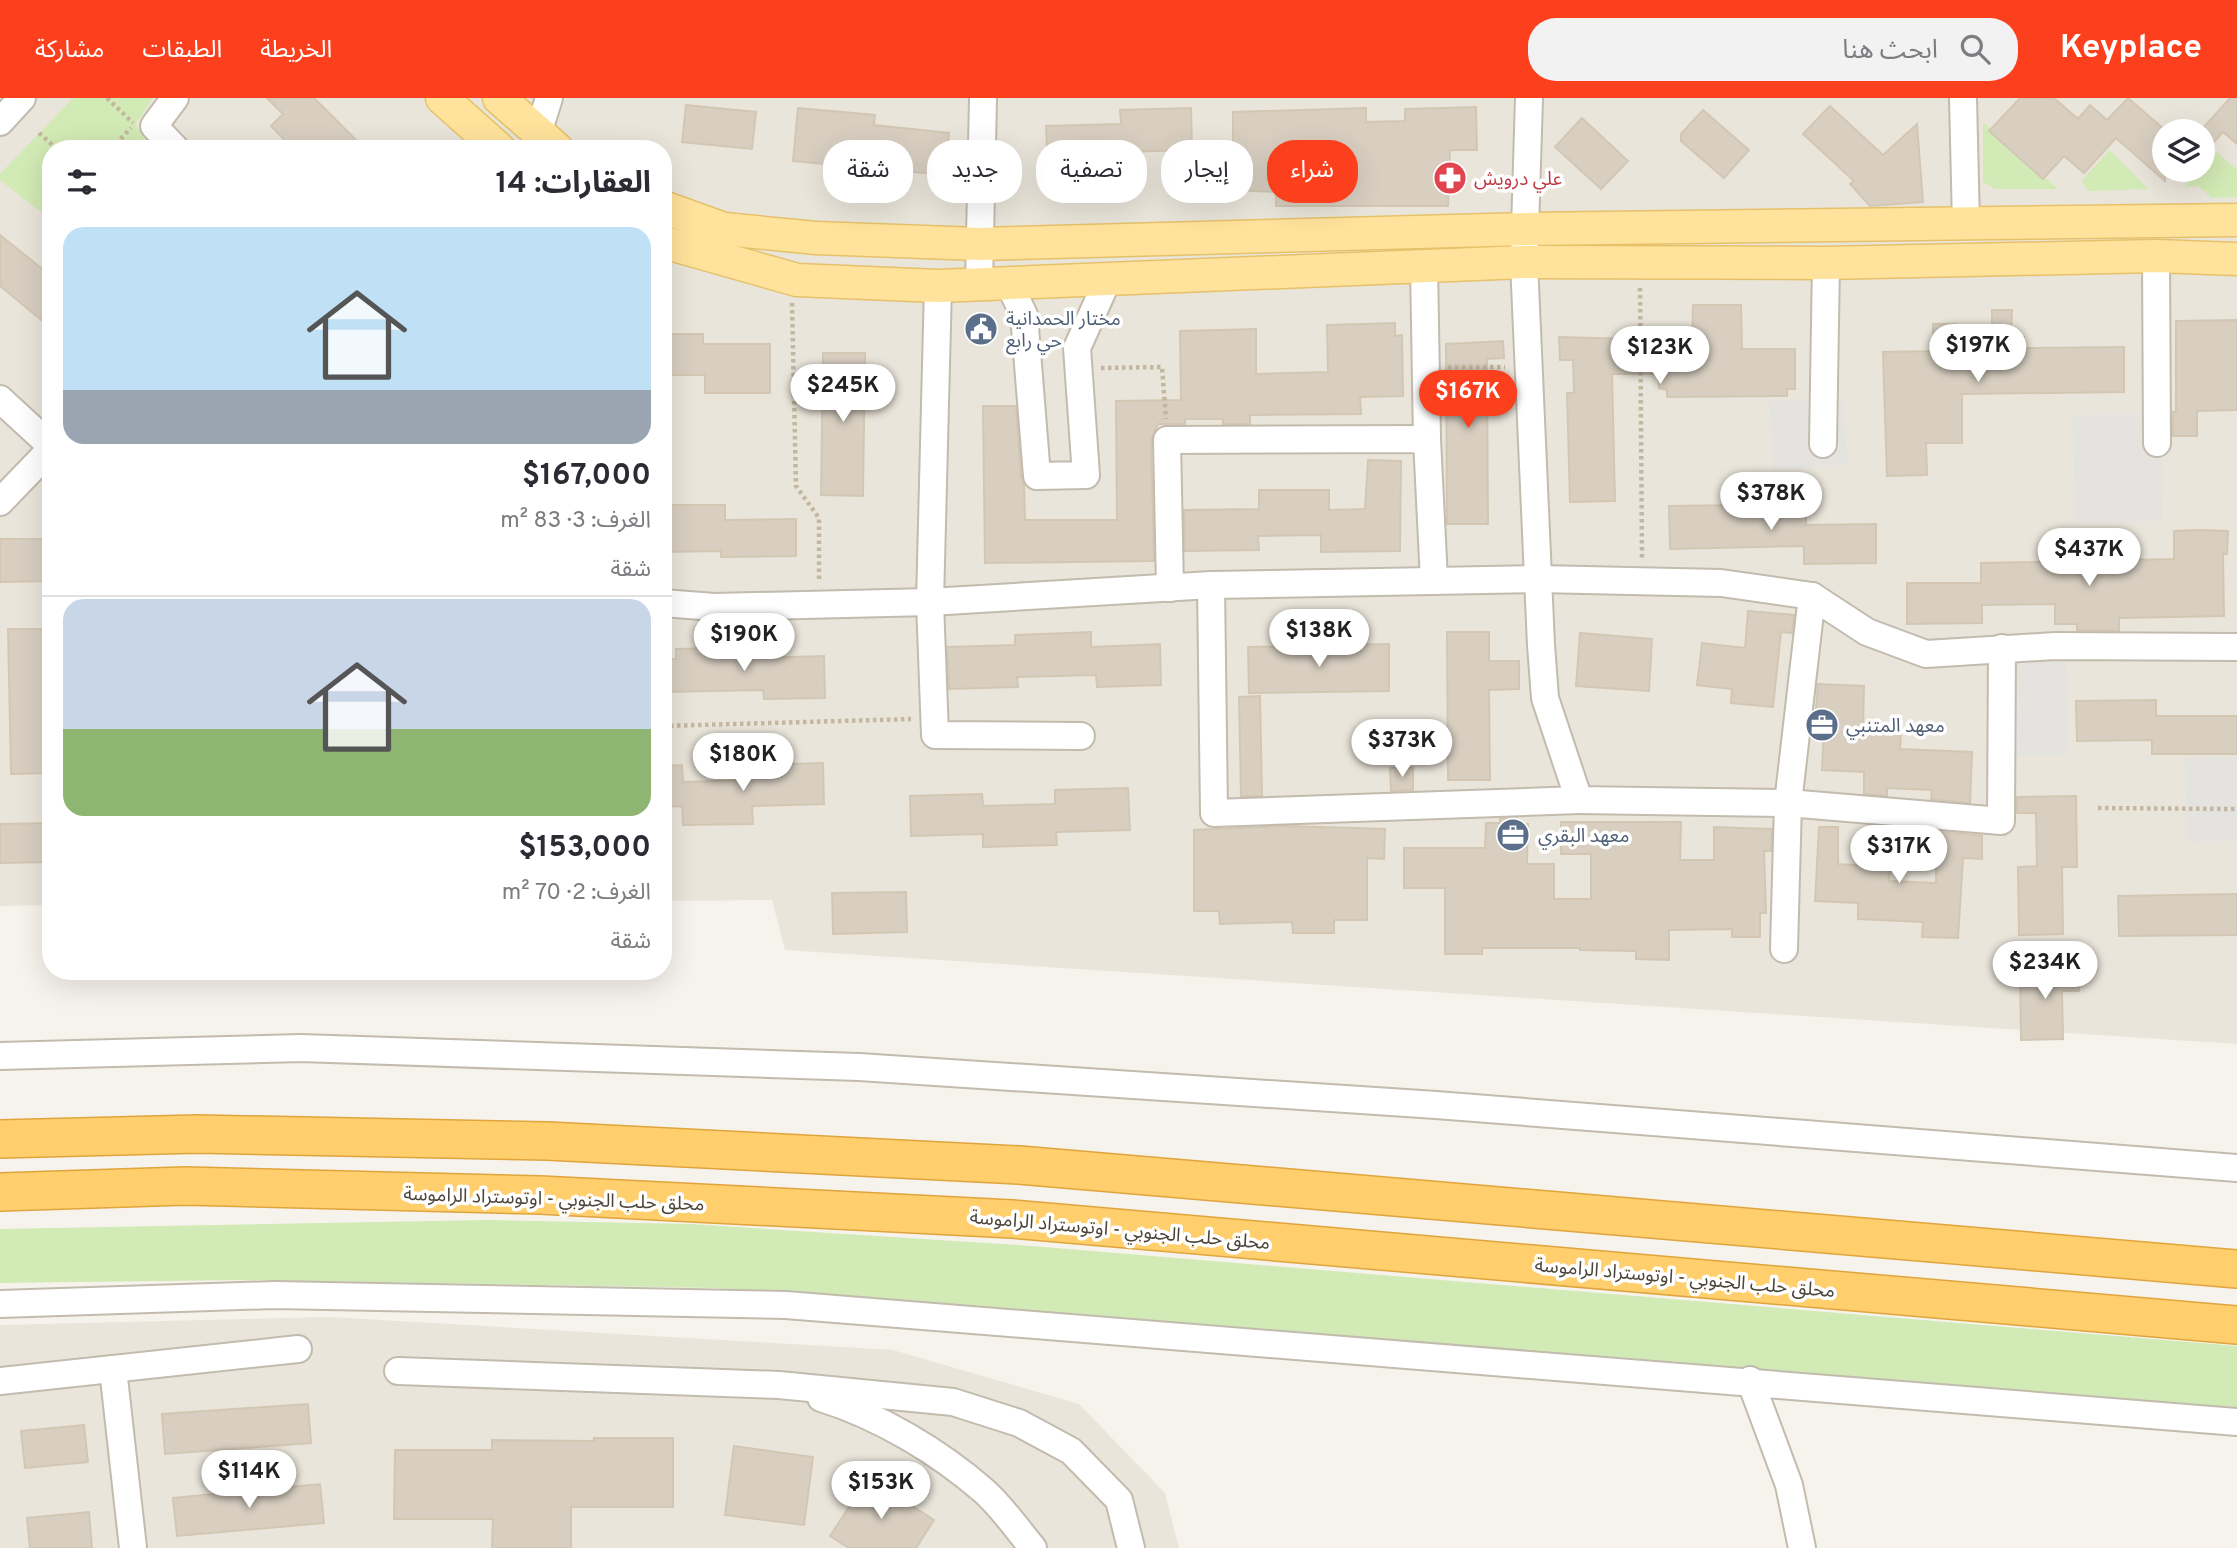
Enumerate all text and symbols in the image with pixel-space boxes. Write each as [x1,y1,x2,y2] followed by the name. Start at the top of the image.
[1528,18,2018,81] search box
[2060,28,2202,70] text: Keyplace
[1956,30,1994,68] icon: search
[1842,35,1938,68] text: ابحث هنا
[35,36,104,66] text: مشاركة
[142,36,222,66] text: الطبقات
[260,36,332,66] text: الخريطة
[2152,119,2215,182] map controls
[2152,119,2215,182] button: layers
[823,140,913,203] chip: شقة
[927,140,1022,203] chip: جديد
[1036,140,1147,203] chip: تصفية
[1161,140,1253,203] chip: إيجار
[1267,140,1358,203] chip: شراء
[1431,159,1469,197] pharmacy icon: علي درويش
[63,163,101,201] icon: filters
[495,166,651,203] text: العقارات: 14
[1474,168,1562,193] place label: علي درويش
[294,272,420,398] icon: home
[1006,308,1121,355] place label: مختار الحمدانية حي رابع
[962,310,1000,348] public building icon: مختار الحمدانية حي رابع
[1929,324,2027,384] pin: $197K
[1611,327,1709,386] pin: $123K
[1945,332,2011,361] text: $197K
[1626,334,1694,363] text: $123K
[794,364,892,424] pin: $245K
[1419,370,1517,430] pin: $167K
[806,372,880,401] text: $245K
[1435,378,1501,407] text: $167K
[522,458,651,495] text: $167,000
[1722,472,1820,532] pin: $378K
[1736,480,1806,509] text: $378K
[500,507,651,536] text: الغرف: 3 · 83 m²
[2040,528,2138,588] pin: $437K
[2054,536,2124,565] text: $437K
[610,556,651,585] text: شقة
[1270,610,1368,669] pin: $138K
[695,614,793,673] pin: $190K
[1285,617,1353,646] text: $138K
[710,621,778,650] text: $190K
[294,644,420,770] icon: home
[1803,706,1841,744] office icon: معهد المتنبي
[1846,715,1945,740] place label: معهد المتنبي
[1353,720,1451,779] pin: $373K
[1367,727,1437,756] text: $373K
[694,734,792,793] pin: $180K
[709,741,777,770] text: $180K
[1494,816,1532,854] office icon: معهد البقري
[1538,825,1629,850] place label: معهد البقري
[1850,826,1948,885] pin: $317K
[518,830,651,867] text: $153,000
[1866,833,1932,862] text: $317K
[502,879,651,908] text: الغرف: 2 · 70 m²
[610,928,651,957] text: شقة
[1996,942,2094,1001] pin: $234K
[2009,949,2081,978] text: $234K
[403,1183,705,1219] street label: محلق حلب الجنوبي - اوتوستراد الراموسة
[969,1206,1271,1257] street label: محلق حلب الجنوبي - اوتوستراد الراموسة
[1534,1254,1836,1305] street label: محلق حلب الجنوبي - اوتوستراد الراموسة
[200,1450,298,1510] pin: $114K
[217,1458,281,1487] text: $114K
[832,1462,930,1521] pin: $153K
[847,1469,915,1498] text: $153K

